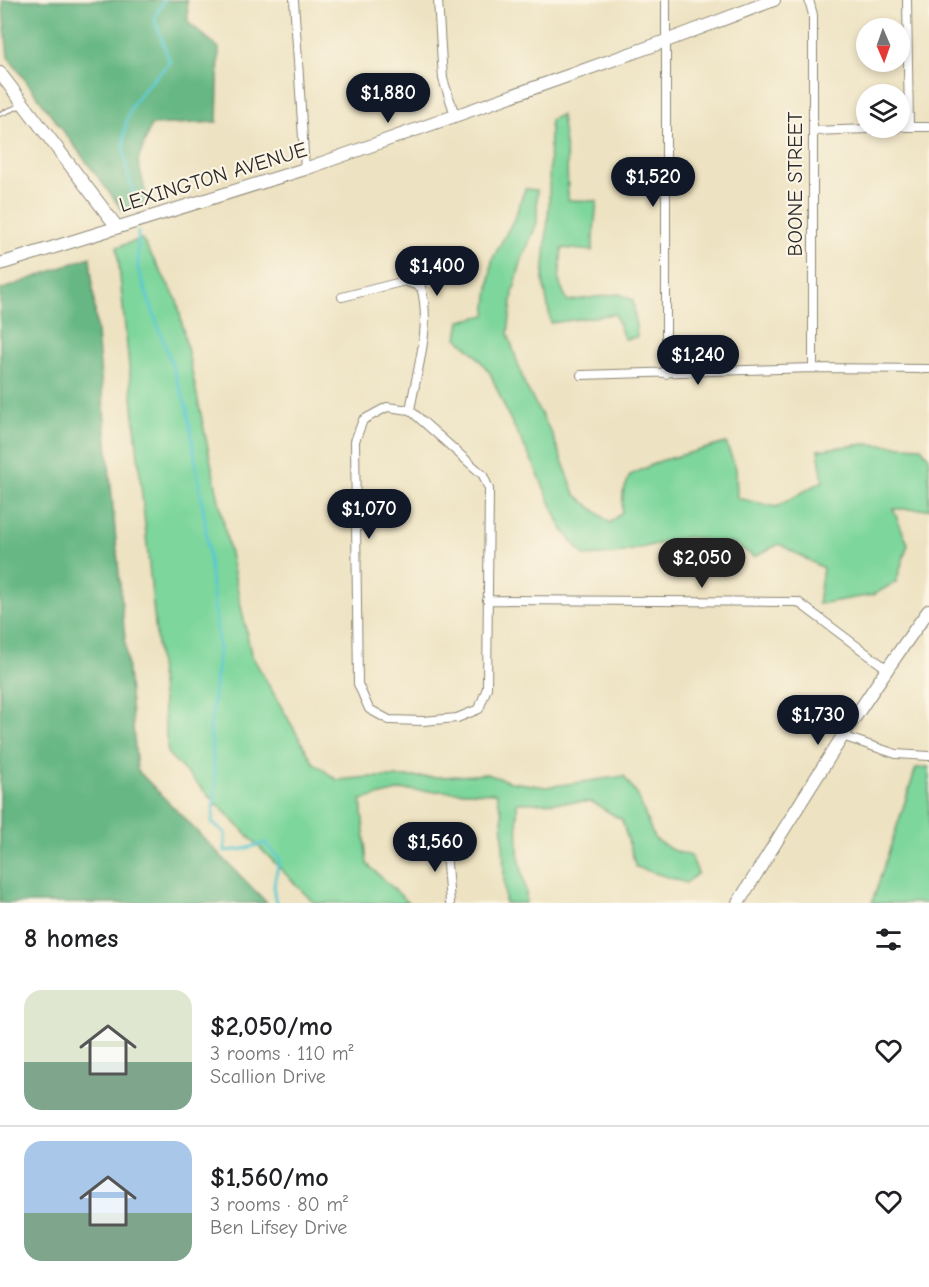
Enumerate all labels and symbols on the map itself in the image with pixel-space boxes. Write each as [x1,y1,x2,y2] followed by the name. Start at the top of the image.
[856,18,910,72] north arrow
[339,73,437,124] pin: $1,880
[783,112,807,256] street label: BOONE STREET
[116,137,310,217] street label: LEXINGTON AVENUE
[604,157,702,208] pin: $1,520
[388,246,486,297] pin: $1,400
[649,335,747,386] pin: $1,240
[320,489,418,540] pin: $1,070
[653,538,751,589] pin: $2,050
[769,695,867,746] pin: $1,730
[386,822,484,873] pin: $1,560

